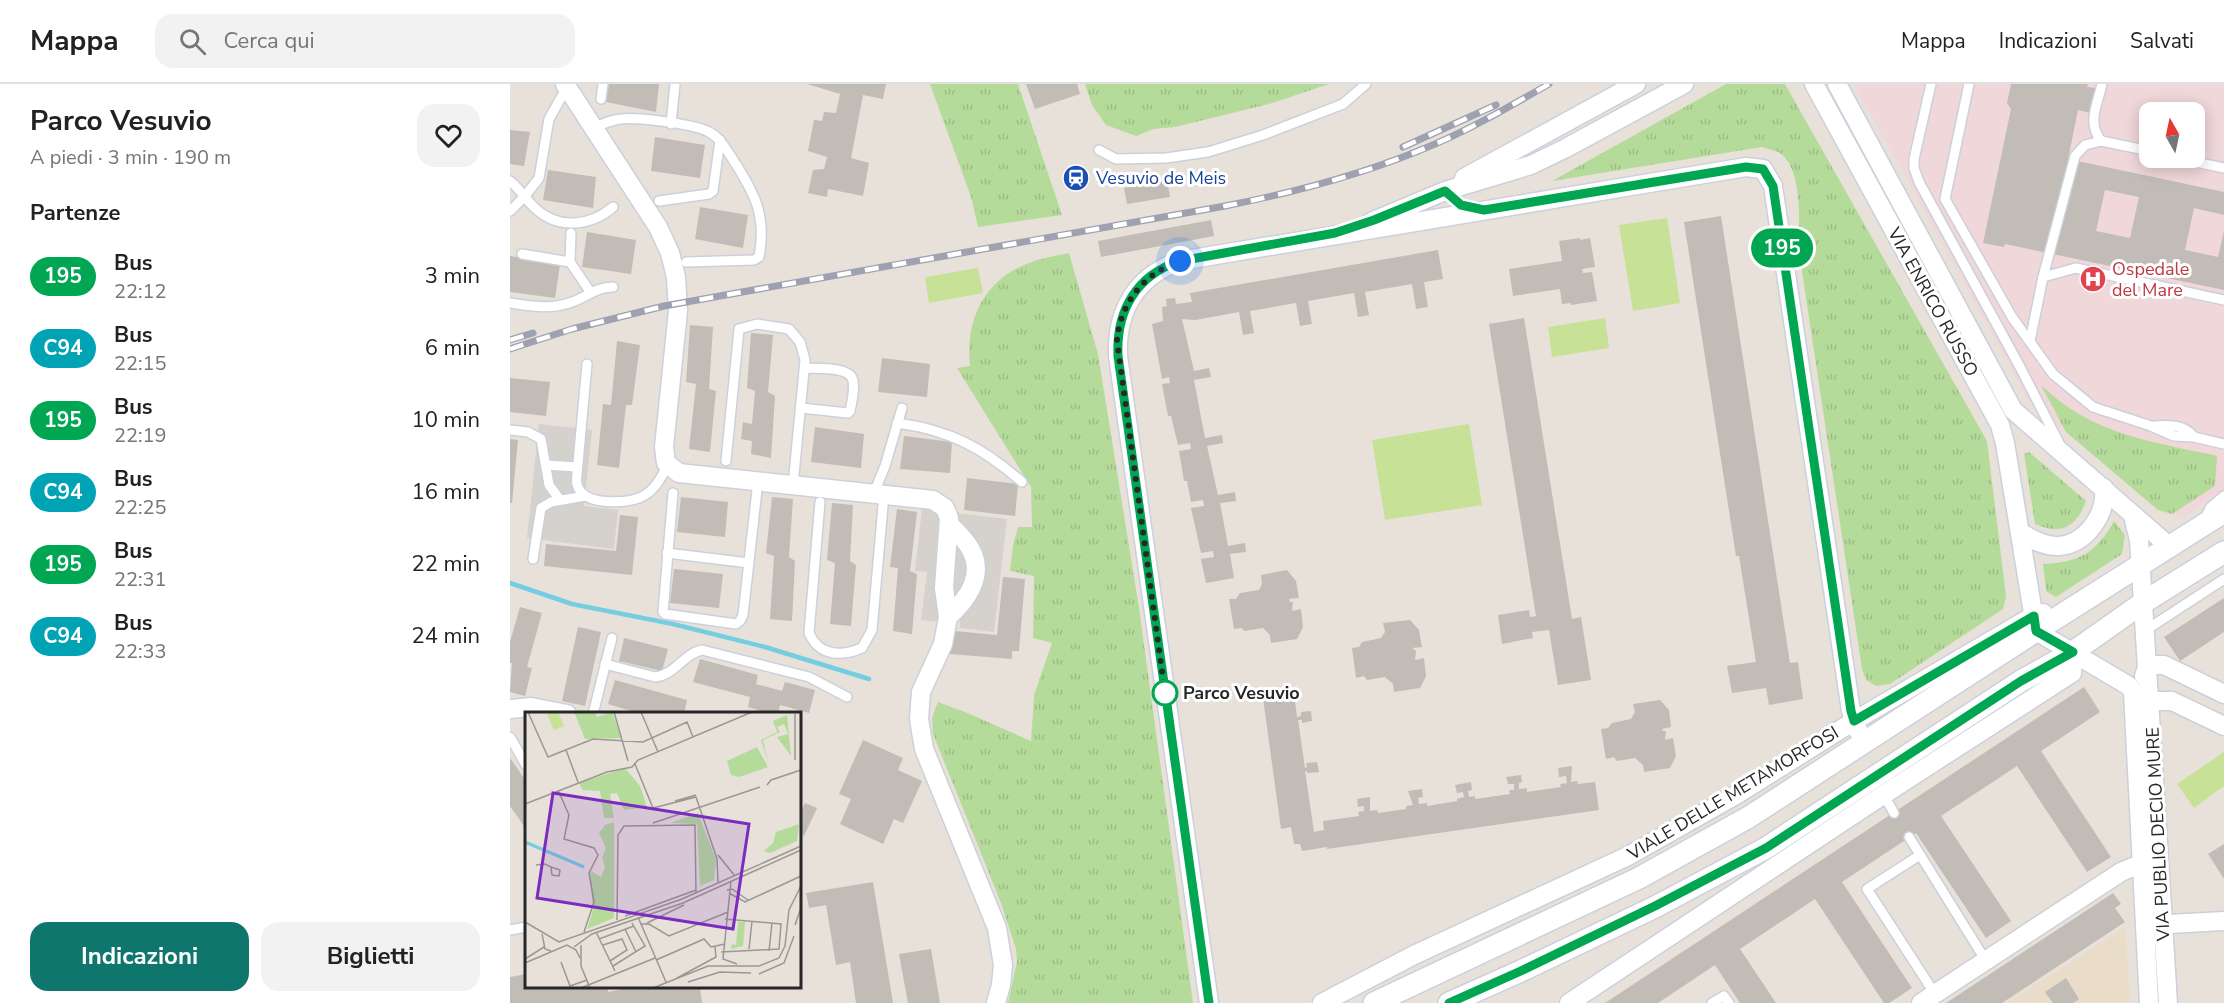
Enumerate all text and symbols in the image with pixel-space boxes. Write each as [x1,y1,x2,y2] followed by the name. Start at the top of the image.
[155,14,575,68] search box
[30,22,119,60] text: Mappa
[176,25,209,58] icon: search
[224,26,315,56] text: Cerca qui
[1901,27,1966,55] text: Mappa
[1999,27,2097,55] text: Indicazioni
[2130,27,2194,55] text: Salvati
[30,102,212,140] text: Parco Vesuvio
[2139,102,2205,168] north arrow
[2139,102,2205,168] map controls
[417,104,480,167] button: heart
[30,144,231,171] text: A piedi · 3 min · 190 m
[1061,163,1091,193] station icon: Vesuvio de Meis
[1095,166,1226,190] place label: Vesuvio de Meis
[30,198,120,228] text: Partenze
[1882,223,1984,381] street label: VIA ENRICO RUSSO
[1748,228,1816,268] line badge: 195
[1763,234,1801,262] text: 195
[1165,246,1195,276] your location
[114,248,153,278] text: Bus
[2112,257,2189,302] place label: Ospedale del Mare
[425,261,480,291] text: 3 min
[44,262,82,290] text: 195
[2078,264,2108,294] hospital icon: Ospedale del Mare
[114,278,167,305] text: 22:12
[114,320,153,350] text: Bus
[425,333,480,363] text: 6 min
[43,334,83,362] text: C94
[114,350,167,377] text: 22:15
[114,392,153,422] text: Bus
[412,405,480,435] text: 10 min
[44,406,82,434] text: 195
[114,422,167,449] text: 22:19
[114,464,153,494] text: Bus
[412,477,480,507] text: 16 min
[43,478,83,506] text: C94
[114,494,167,521] text: 22:25
[114,536,153,566] text: Bus
[412,549,480,579] text: 22 min
[44,550,82,578] text: 195
[114,566,167,593] text: 22:31
[114,608,153,638] text: Bus
[412,621,480,651] text: 24 min
[43,622,83,650] text: C94
[114,638,167,665] text: 22:33
[1152,680,1178,706] marker: Parco Vesuvio
[1183,681,1300,705] place label: Parco Vesuvio
[525,712,801,988] inset map
[1622,720,1843,866] street label: VIALE DELLE METAMORFOSI
[2140,726,2176,943] street label: VIA PUBLIO DECIO MURE
[30,922,249,991] button: Indicazioni
[261,922,480,991] button: Biglietti

